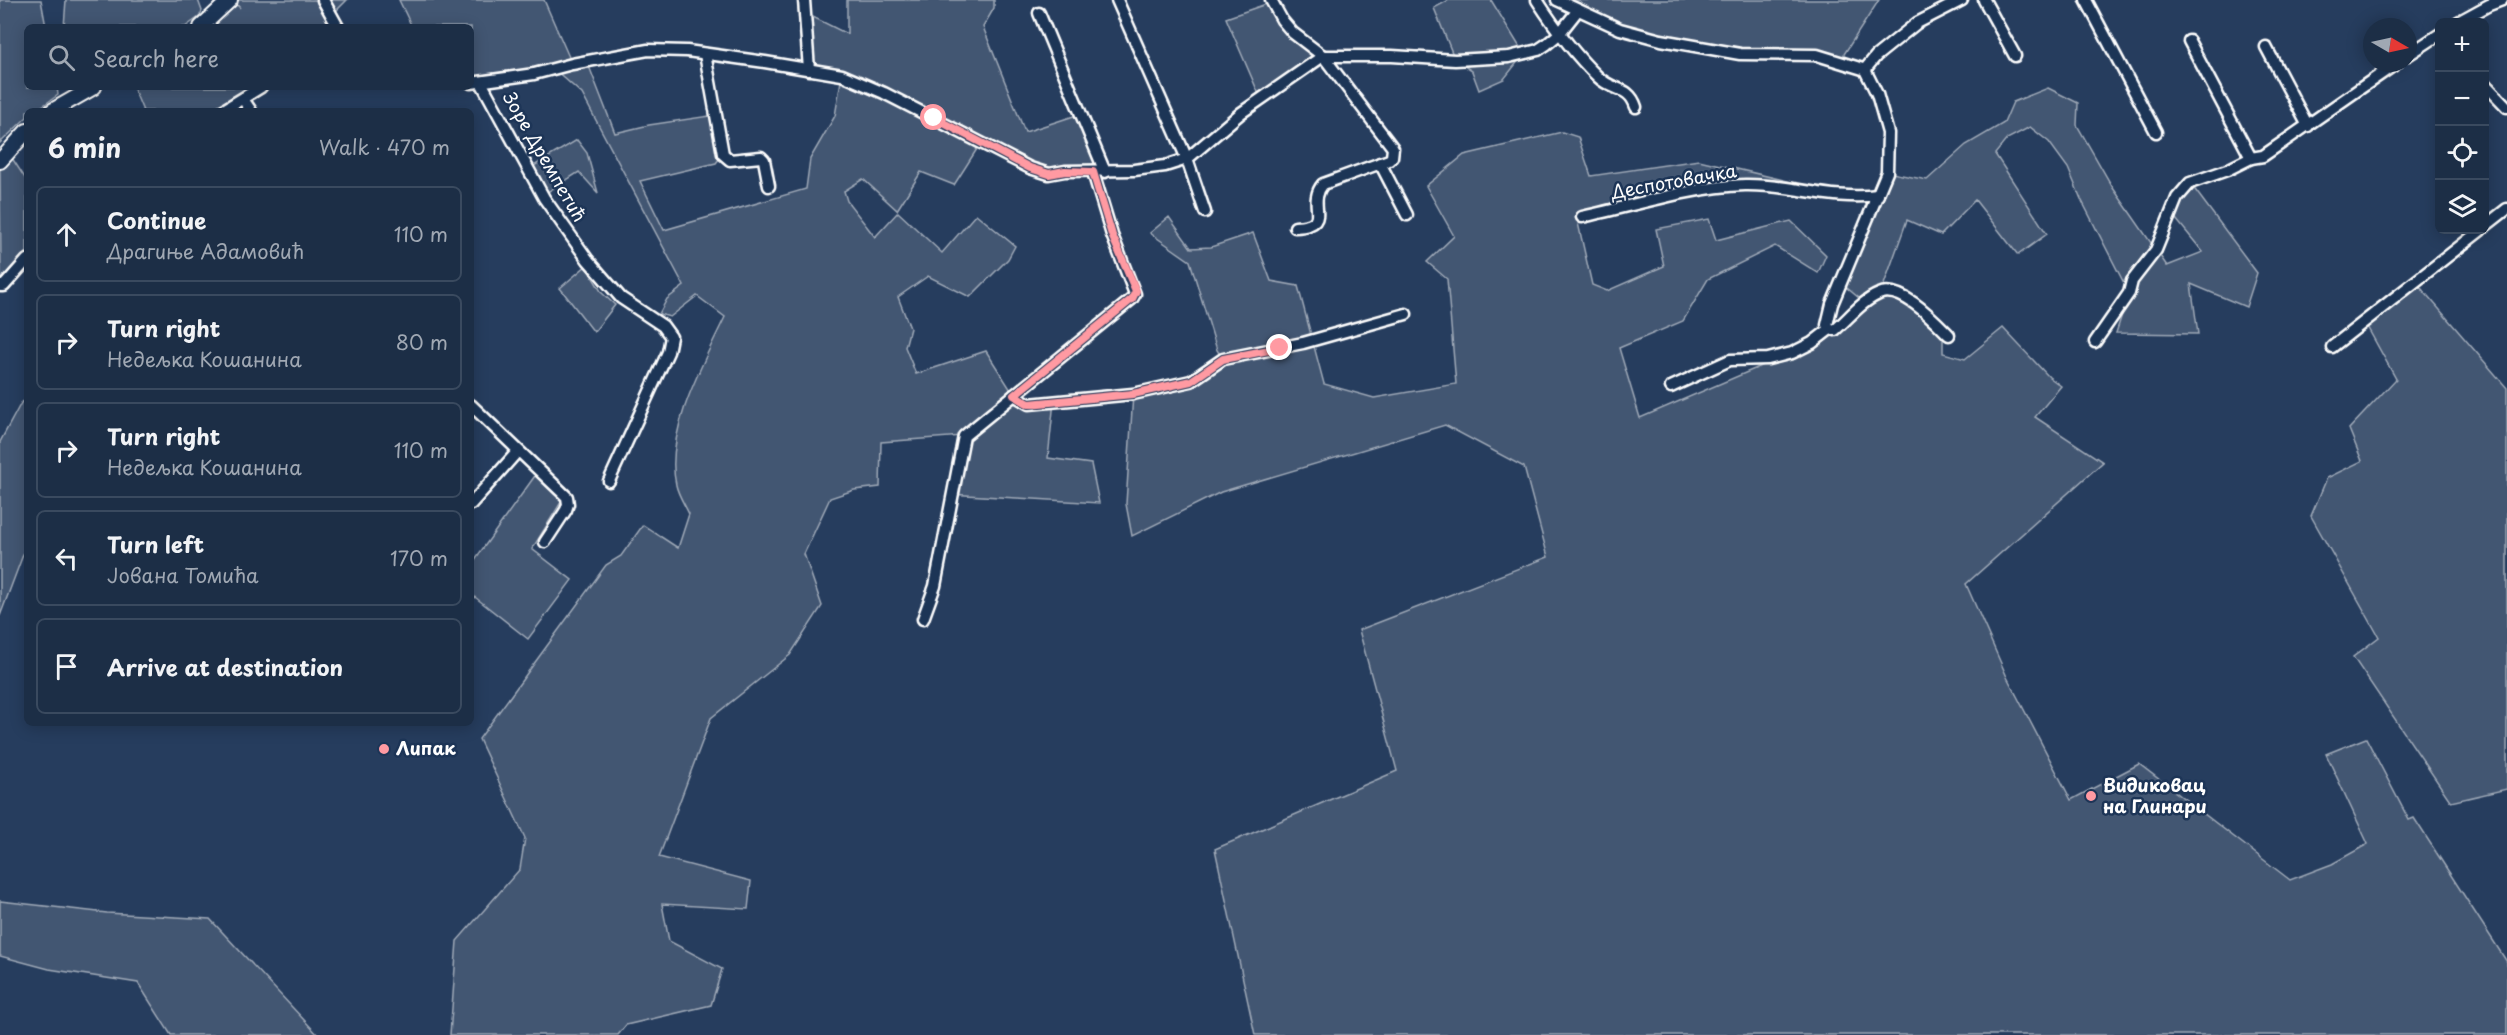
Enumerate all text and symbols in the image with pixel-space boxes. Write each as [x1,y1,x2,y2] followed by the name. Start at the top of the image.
[2363,18,2417,72] north arrow
[2435,18,2489,234] map controls
[2435,18,2489,72] button: +
[24,24,474,90] search box
[45,41,78,74] icon: search
[93,41,219,74] text: Search here
[2435,72,2489,126] button: −
[497,85,594,226] street label: Зоре Дремпетић
[920,104,946,130] route start
[2435,126,2489,180] button: locate
[48,128,121,167] text: 6 min
[319,132,450,162] text: Walk · 470 m
[1608,156,1739,205] street label: Деспотовачка
[2435,180,2489,234] button: layers
[107,203,206,236] text: Continue
[50,218,83,251] icon: ahead
[394,219,448,249] text: 110 m
[107,236,304,266] text: Драгиње Адамовић
[107,311,220,344] text: Turn right
[50,326,83,359] icon: right
[396,327,448,357] text: 80 m
[1266,334,1292,360] route end
[107,344,302,374] text: Недељка Кошанина
[107,419,220,452] text: Turn right
[50,434,83,467] icon: right
[394,435,448,465] text: 110 m
[107,452,302,482] text: Недељка Кошанина
[107,527,204,560] text: Turn left
[50,542,83,575] icon: left
[390,543,448,573] text: 170 m
[107,560,259,590] text: Јована Томића
[50,650,83,683] icon: arrive
[107,650,343,683] text: Arrive at destination
[396,734,456,761] place label: Липак
[377,742,391,756] marker: Липак
[2103,771,2207,819] place label: Видиковац на Глинари
[2084,789,2098,803] marker: Видиковац на Глинари

